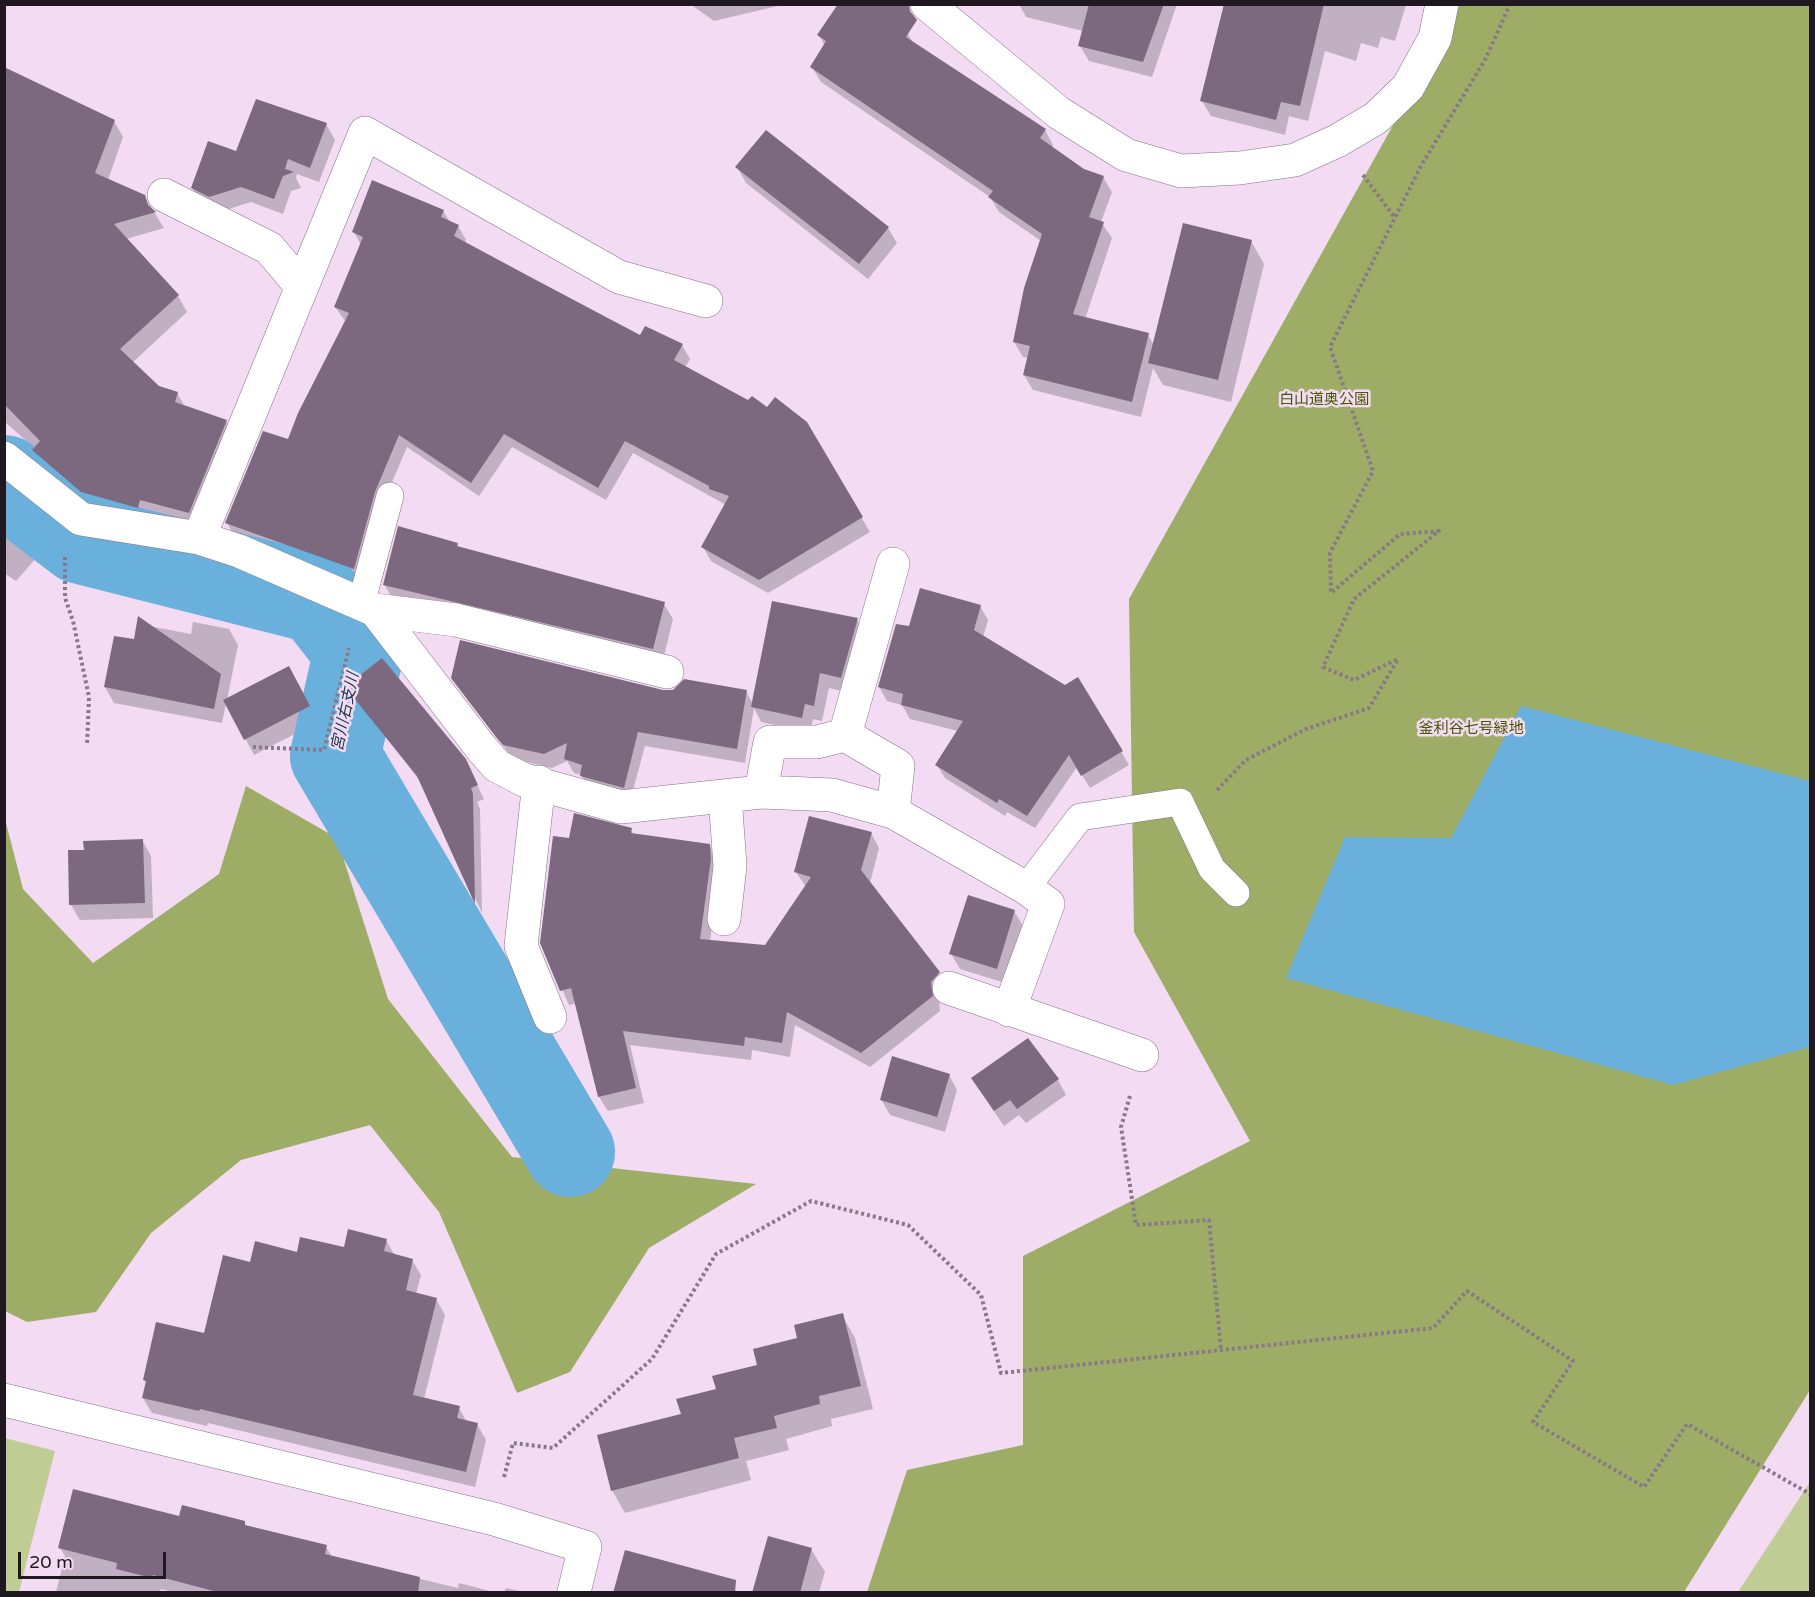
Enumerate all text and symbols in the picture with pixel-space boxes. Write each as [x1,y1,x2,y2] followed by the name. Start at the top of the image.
[1279,391,1369,409] park label: 白山道奥公園
[328,671,364,753] water label: 宮川右支川
[1419,720,1523,738] park label: 釜利谷七号緑地
[21,1540,170,1578] scale bar
[29,1551,73,1573] text: 20 m

